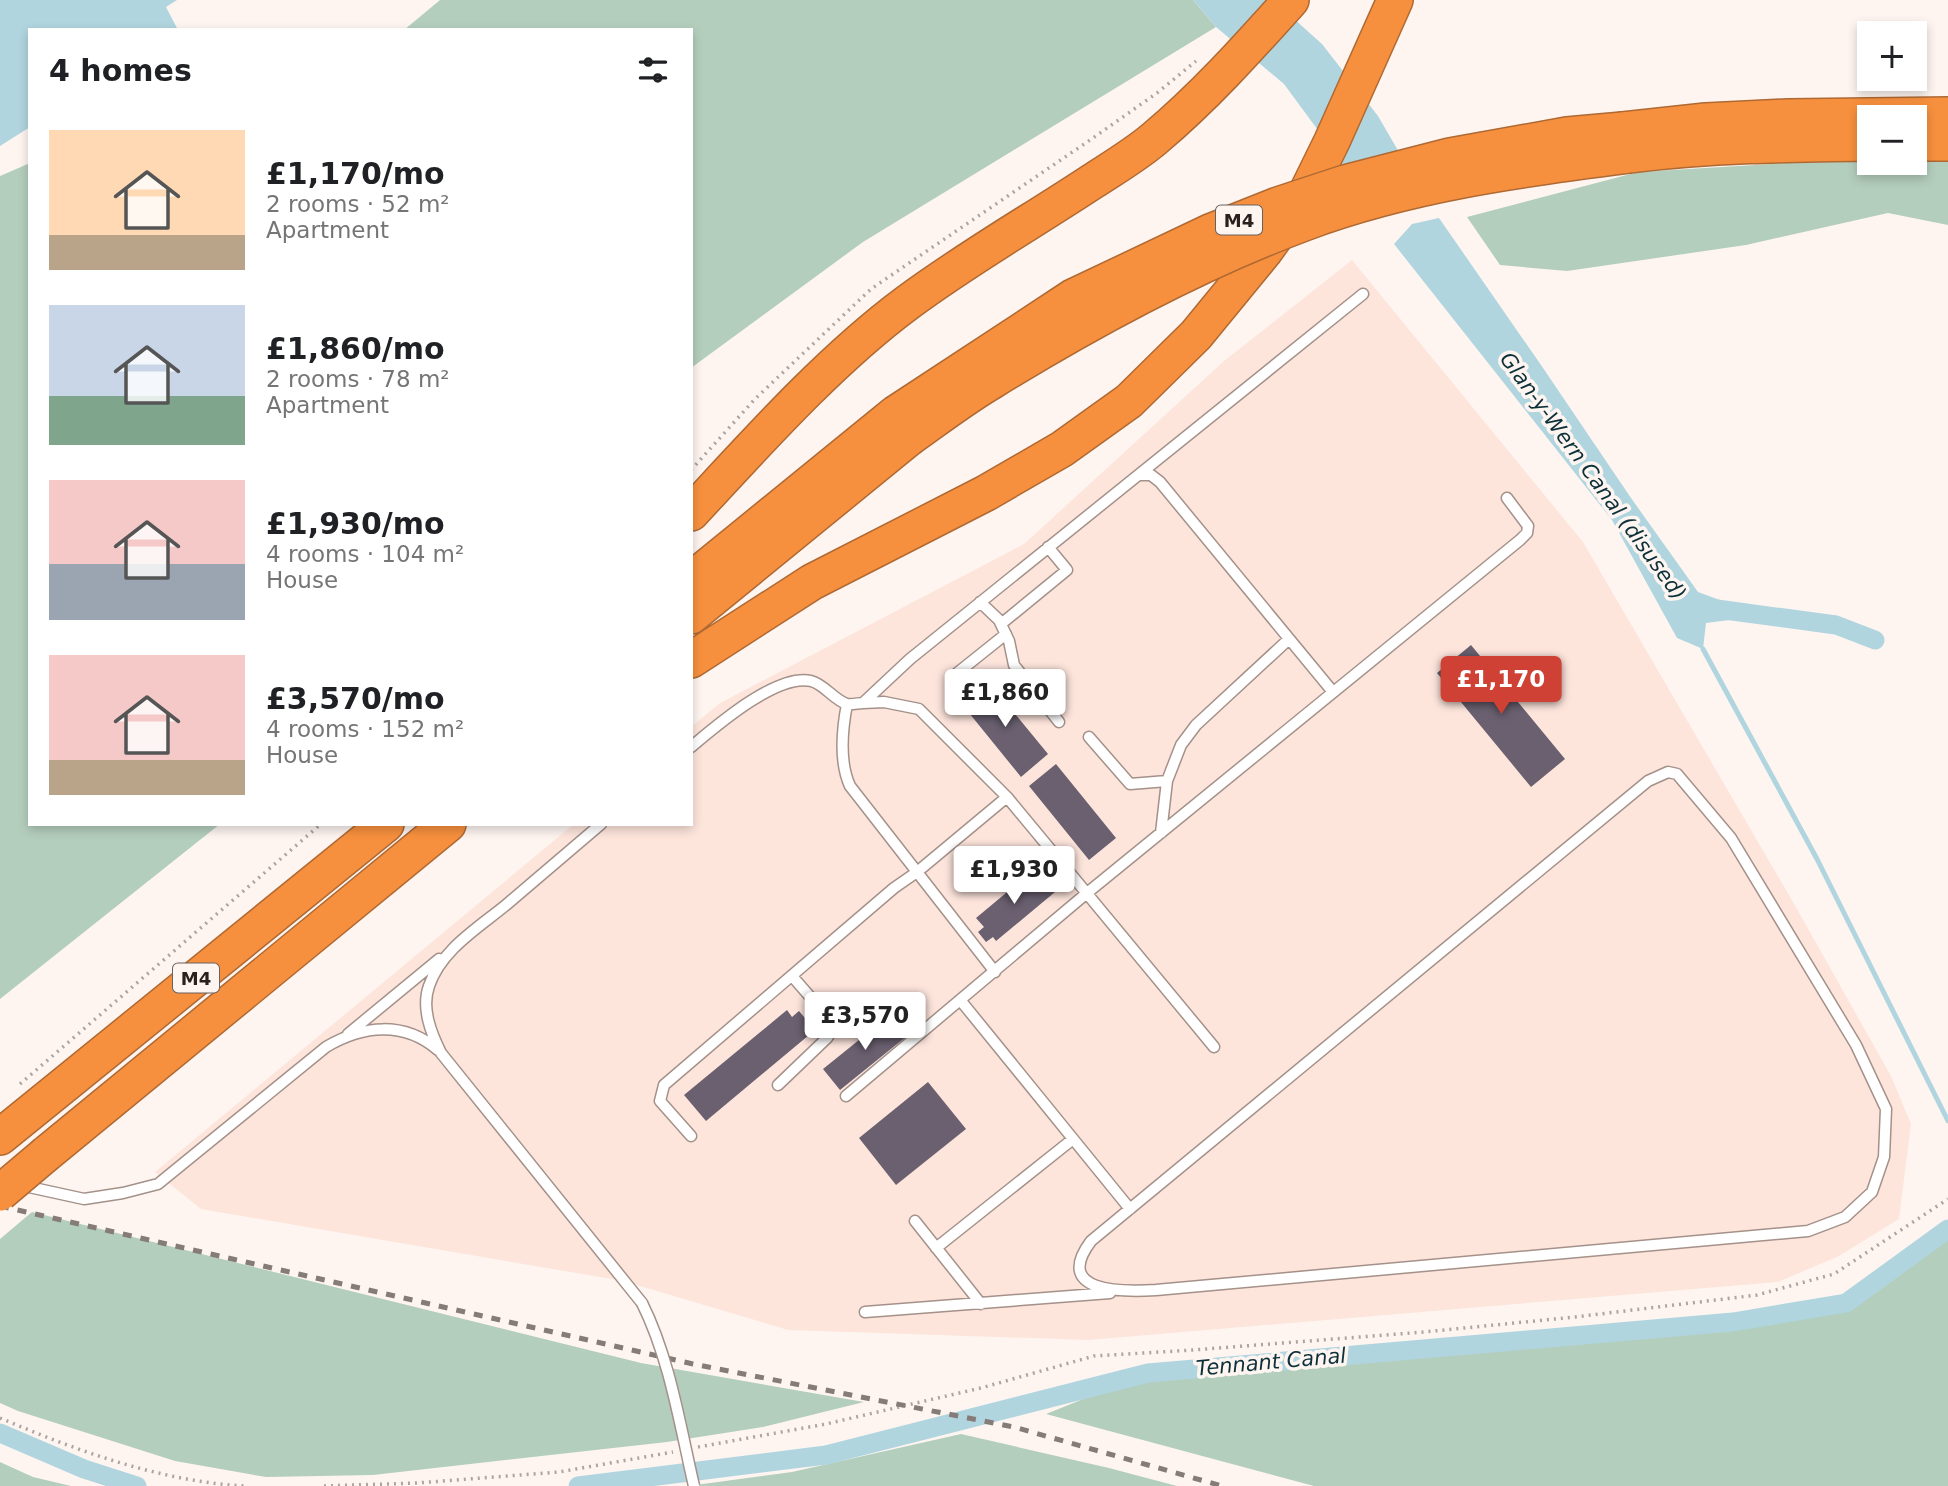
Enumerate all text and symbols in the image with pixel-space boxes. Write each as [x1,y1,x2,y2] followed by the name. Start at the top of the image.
[1857,21,1927,175] map controls
[1857,21,1927,91] button: +
[634,51,672,89] icon: filters
[49,53,192,88] text: 4 homes
[1857,105,1927,175] button: −
[266,156,445,191] text: £1,170/mo
[105,158,189,242] icon: home
[266,191,450,217] text: 2 rooms · 52 m²
[1216,205,1262,234] road number: M4
[266,217,389,243] text: Apartment
[266,331,445,366] text: £1,860/mo
[105,333,189,417] icon: home
[1495,347,1691,605] water label: Glan-y-Wern Canal (disused)
[266,366,450,392] text: 2 rooms · 78 m²
[266,392,389,418] text: Apartment
[266,506,445,541] text: £1,930/mo
[105,508,189,592] icon: home
[266,541,464,567] text: 4 rooms · 104 m²
[266,567,338,593] text: House
[1444,656,1558,716] pin: £1,170
[1457,666,1545,692] text: £1,170
[948,670,1062,729] pin: £1,860
[961,679,1049,705] text: £1,860
[266,681,445,716] text: £3,570/mo
[105,683,189,767] icon: home
[266,716,464,742] text: 4 rooms · 152 m²
[266,742,338,768] text: House
[957,846,1071,906] pin: £1,930
[970,856,1058,882] text: £1,930
[173,964,219,993] road number: M4
[808,992,922,1052] pin: £3,570
[821,1002,909,1028] text: £3,570
[1195,1343,1347,1381] water label: Tennant Canal

